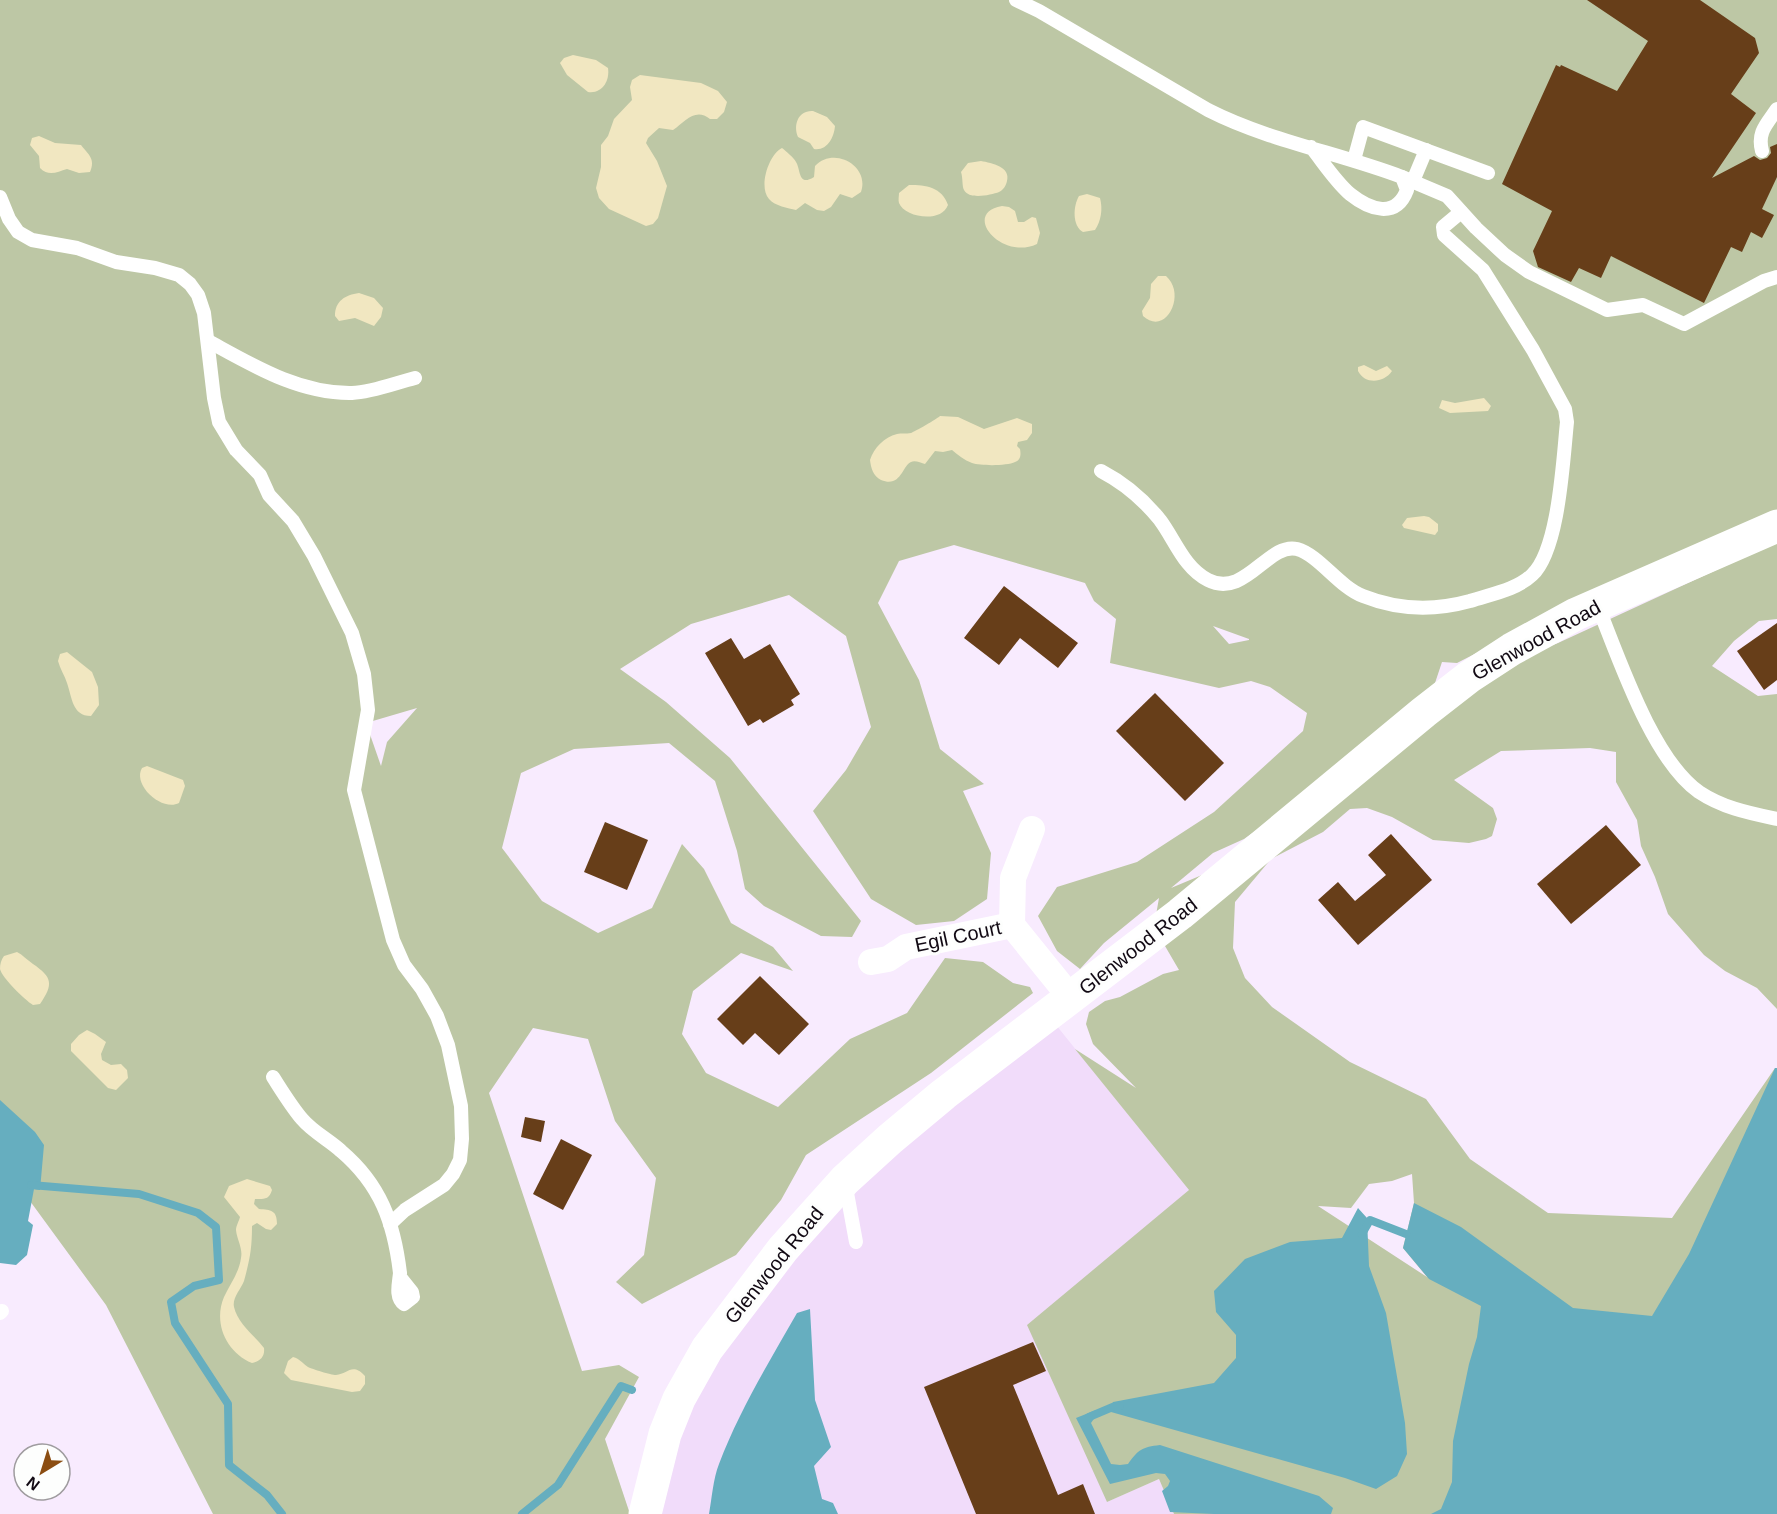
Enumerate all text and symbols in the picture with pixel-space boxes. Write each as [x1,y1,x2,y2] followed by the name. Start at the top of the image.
[1468,596,1604,684] street label: Glenwood Road
[1075,893,1201,999] street label: Glenwood Road
[913,916,1004,956] street label: Egil Court
[720,1202,828,1328] street label: Glenwood Road
[12,1442,72,1502] north arrow
[23,1473,43,1494] text: N

